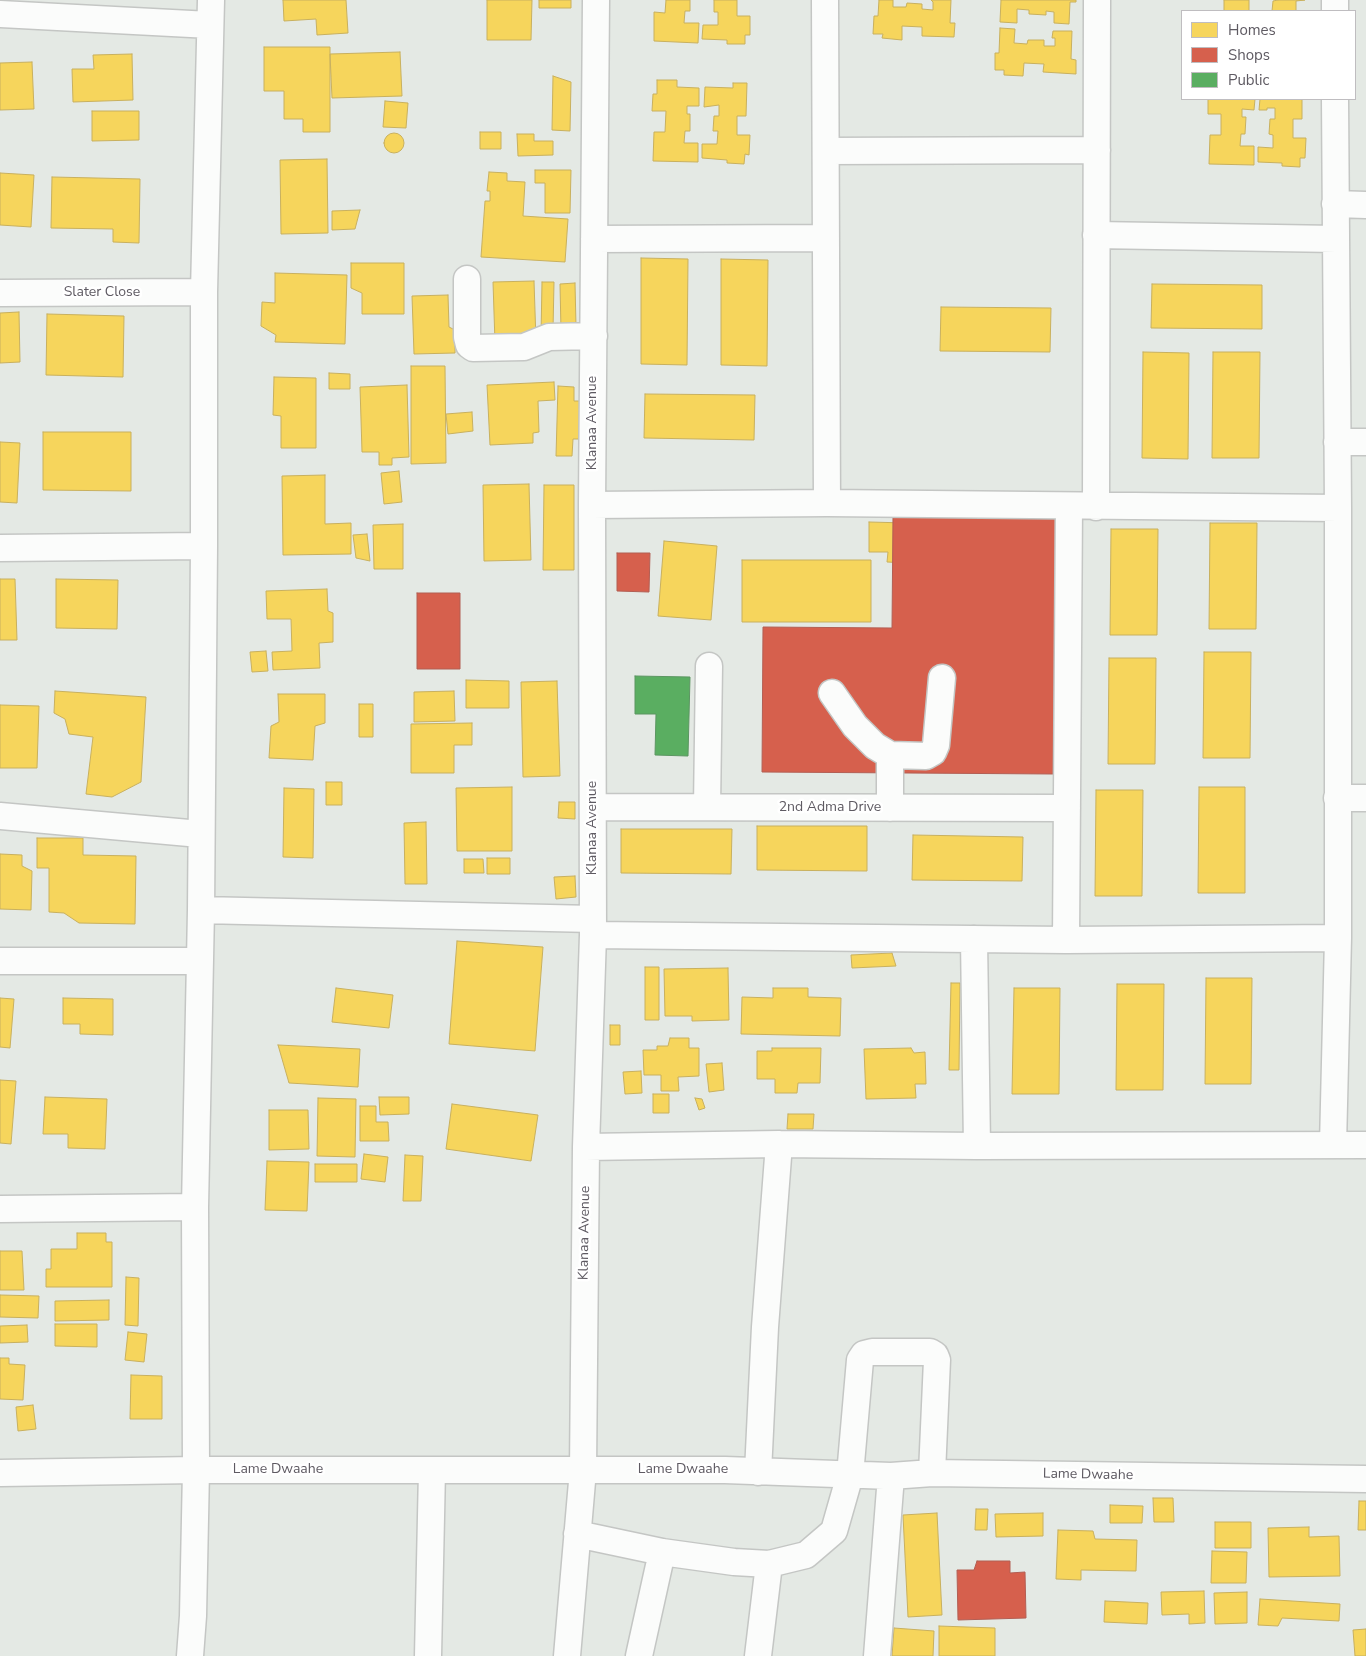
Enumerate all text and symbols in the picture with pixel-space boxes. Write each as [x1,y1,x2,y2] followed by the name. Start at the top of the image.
[1181,10,1356,100] legend
[1228,20,1276,40] text: Homes
[1228,45,1270,65] text: Shops
[1228,70,1269,90] text: Public
[64,285,140,301] street label: Slater Close
[585,376,601,470] street label: Klanaa Avenue
[585,781,601,875] street label: Klanaa Avenue
[779,800,881,816] street label: 2nd Adma Drive
[576,1186,594,1280] street label: Klanaa Avenue
[233,1462,323,1478] street label: Lame Dwaahe
[638,1462,728,1478] street label: Lame Dwaahe
[1043,1466,1133,1484] street label: Lame Dwaahe

